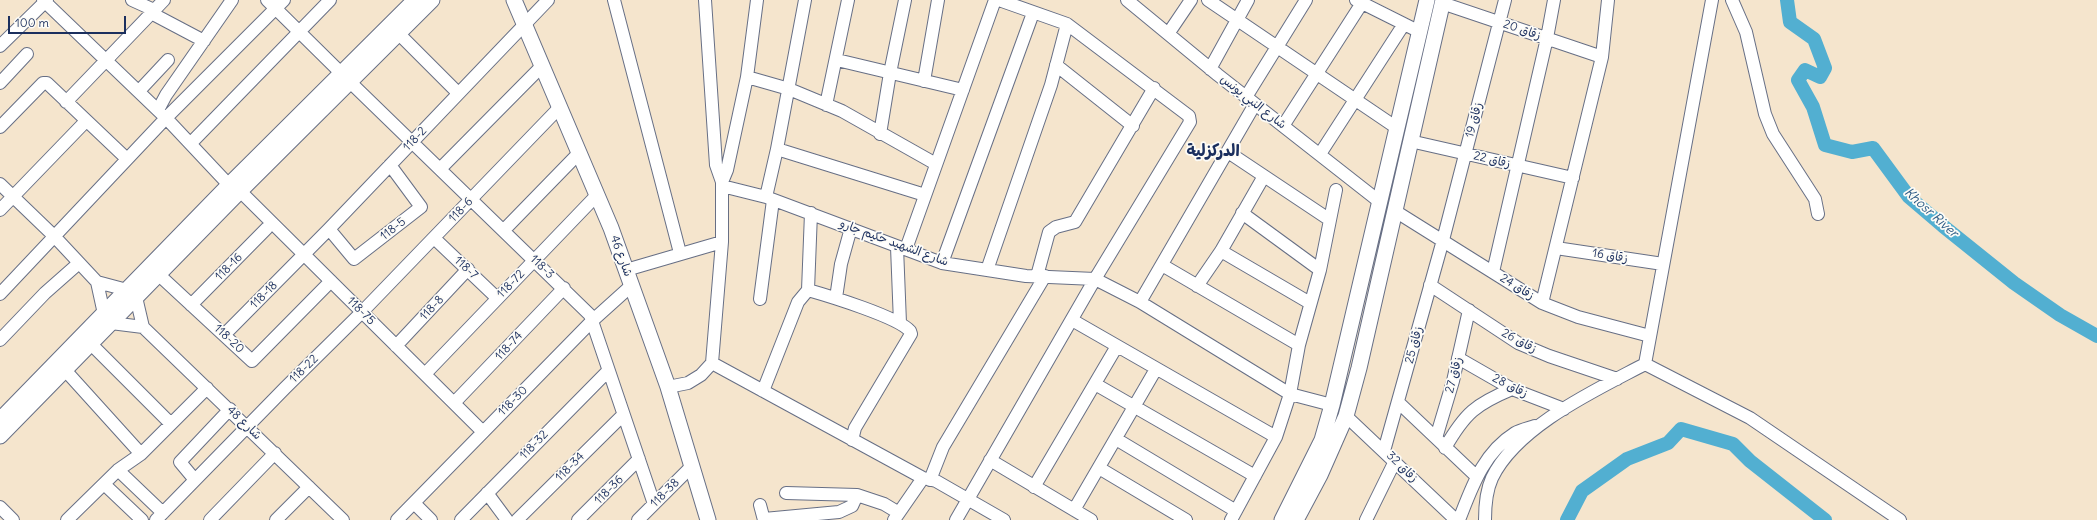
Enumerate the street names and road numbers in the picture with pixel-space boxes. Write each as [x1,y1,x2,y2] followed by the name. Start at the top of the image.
[1501,17,1543,43] street label: زقاق 20
[1217,72,1289,132] street label: شارع النبي يونس
[1462,101,1486,139] street label: زقاق 19
[400,124,430,154] street label: 118-2
[1472,149,1512,171] street label: زقاق 22
[446,195,476,225] street label: 118-6
[377,215,409,243] street label: 118-5
[838,217,950,269] street label: شارع الشهيد حكيم جارو
[607,233,635,279] street label: شارع 46
[1591,246,1629,266] street label: زقاق 16
[212,250,246,284] street label: 118-16
[527,252,557,282] street label: 118-3
[451,254,481,282] street label: 118-7
[494,267,528,301] street label: 118-72
[1497,271,1537,303] street label: زقاق 24
[247,278,281,312] street label: 118-18
[417,293,447,323] street label: 118-8
[344,294,378,328] street label: 118-75
[211,322,247,356] street label: 118-20
[1402,325,1426,365] street label: زقاق 25
[1499,326,1539,356] street label: زقاق 26
[492,329,526,363] street label: 118-74
[287,352,321,386] street label: 118-22
[1443,355,1465,395] street label: زقاق 27
[1490,371,1530,401] street label: زقاق 28
[495,383,531,419] street label: 118-30
[224,403,264,443] street label: شارع 48
[517,428,551,462] street label: 118-32
[552,449,588,485] street label: 118-34
[1383,449,1421,485] street label: زقاق 32
[592,473,626,507] street label: 118-36
[648,476,682,510] street label: 118-38

